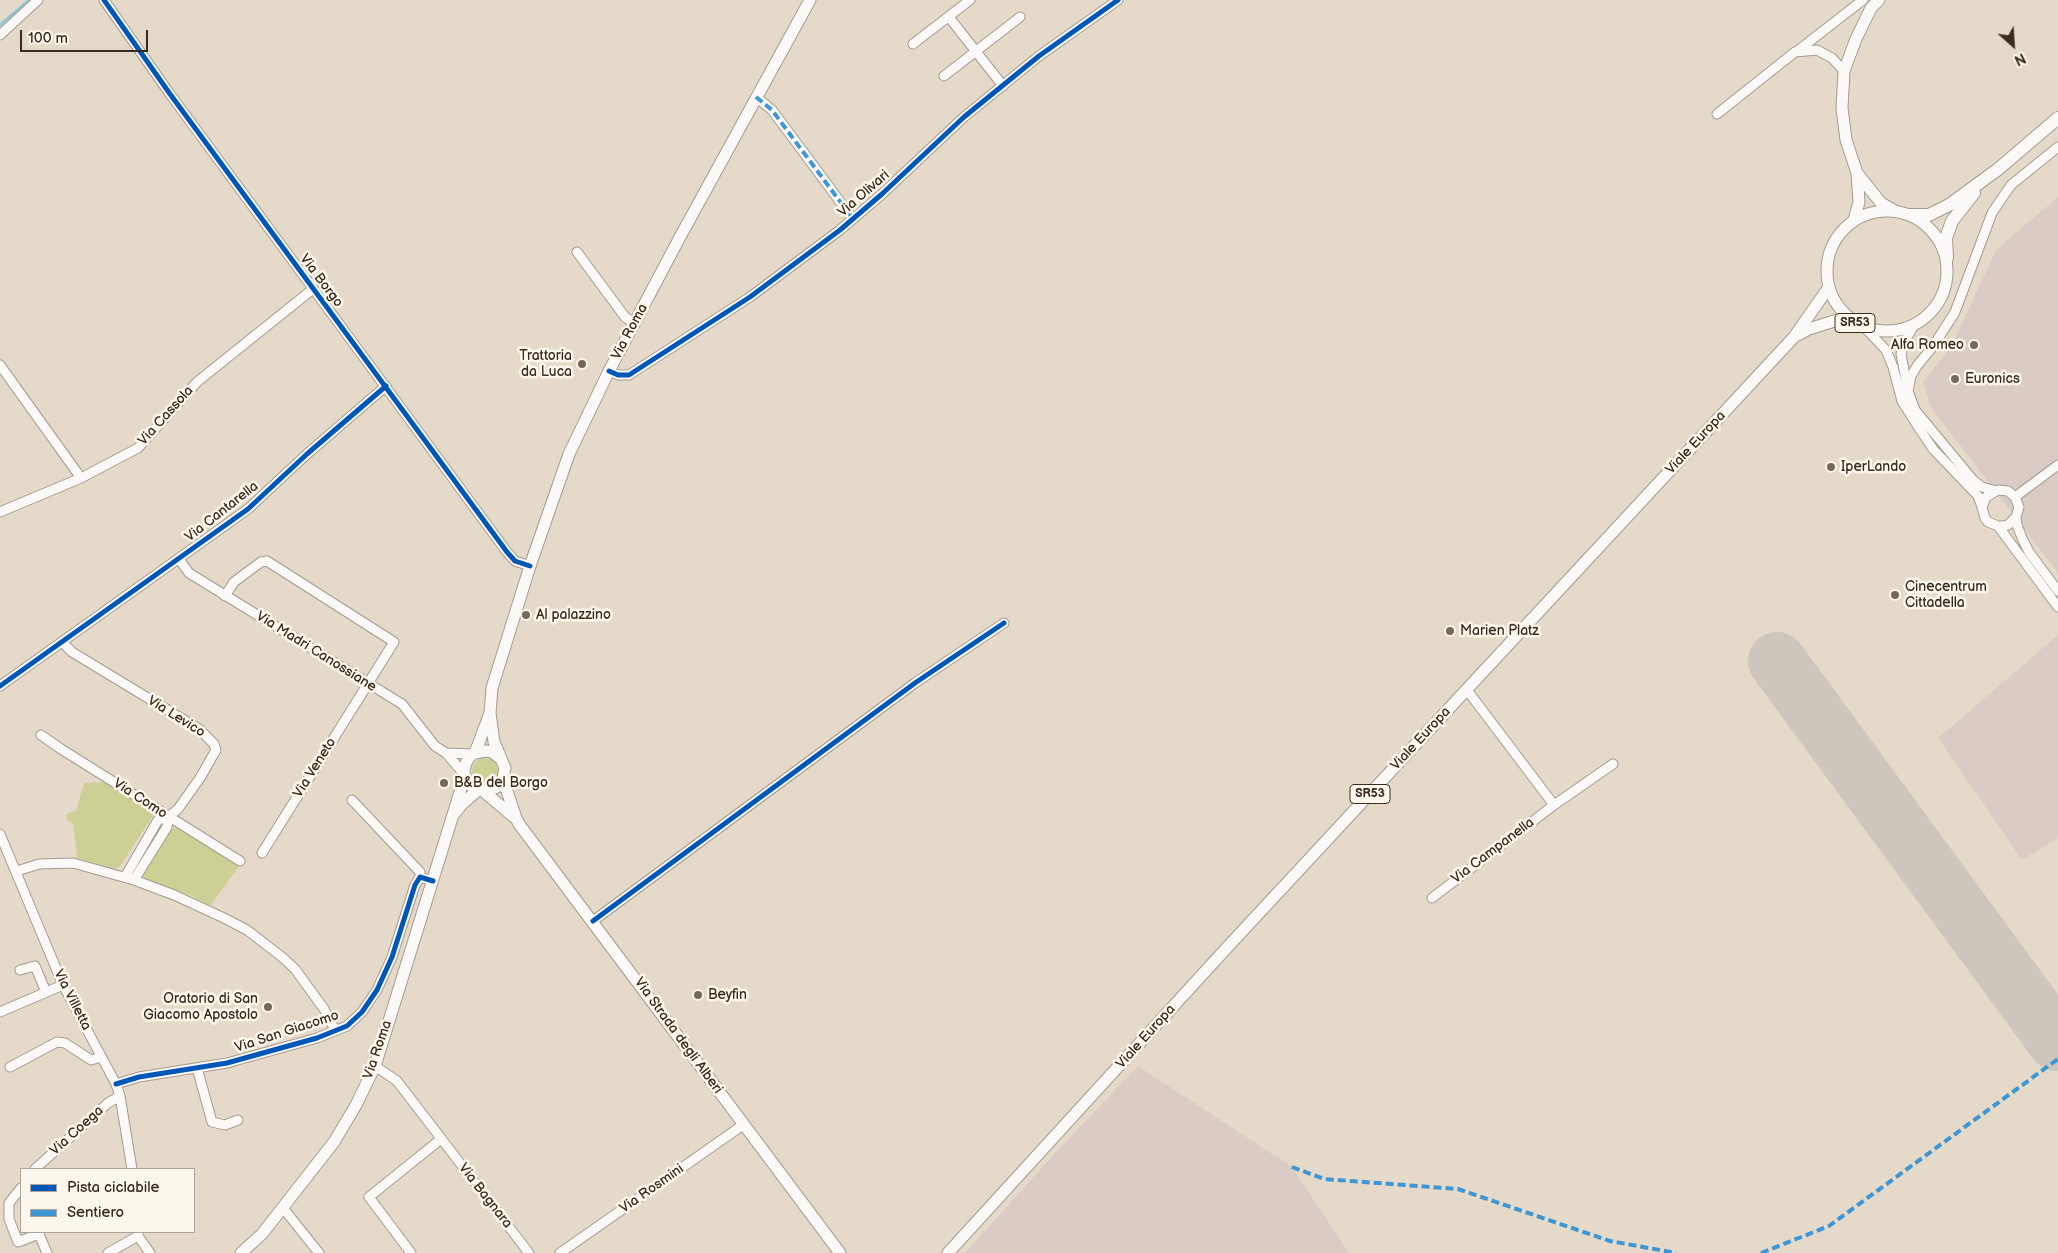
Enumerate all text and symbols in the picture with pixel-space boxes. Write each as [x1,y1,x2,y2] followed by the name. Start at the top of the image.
[22,20,150,52] scale bar
[1988,20,2038,70] north arrow
[28,29,68,48] text: 100 m
[2011,49,2028,69] text: N
[835,167,893,221] street label: Via Olivari
[296,251,346,311] street label: Via Borgo
[608,301,652,363] street label: Via Roma
[1835,314,1875,332] road number: SR53
[1891,337,1964,353] place label: Alfa Romeo
[1968,339,1980,351] marker: Alfa Romeo
[519,348,572,381] place label: Trattoria da Luca
[576,358,588,370] marker: Trattoria da Luca
[1965,371,2020,387] place label: Euronics
[1949,373,1961,385] marker: Euronics
[135,383,197,449] street label: Via Cassola
[1662,408,1730,478] street label: Viale Europa
[1841,459,1906,475] place label: IperLando
[1825,461,1837,473] marker: IperLando
[182,478,262,546] street label: Via Cantarella
[1905,579,1987,612] place label: Cinecentrum Cittadella
[1889,589,1901,601] marker: Cinecentrum Cittadella
[536,607,611,623] place label: Al palazzino
[253,608,379,696] street label: Via Madri Canossiane
[520,609,532,621] marker: Al palazzino
[1460,623,1539,639] place label: Marien Platz
[1444,625,1456,637] marker: Marien Platz
[144,693,208,741] street label: Via Levico
[1387,704,1455,774] street label: Viale Europa
[290,735,340,801] street label: Via Veneto
[110,775,170,823] street label: Via Como
[454,775,548,791] place label: B&B del Borgo
[438,777,450,789] marker: B&B del Borgo
[1350,784,1390,804] road number: SR53
[1448,814,1538,888] street label: Via Campanella
[50,967,94,1033] street label: Via Villetta
[630,975,726,1097] street label: Via Strada degli Alberi
[708,987,747,1003] place label: Beyfin
[692,989,704,1001] marker: Beyfin
[143,991,258,1024] place label: Oratorio di San Giacomo Apostolo
[262,1001,274,1013] marker: Oratorio di San Giacomo Apostolo
[1113,1002,1179,1072] street label: Viale Europa
[233,1007,341,1057] street label: Via San Giacomo
[360,1018,396,1082] street label: Via Roma
[47,1103,107,1159] street label: Via Coega
[454,1160,516,1232] street label: Via Bagnara
[617,1161,687,1217] street label: Via Rosmini
[20,1168,195,1233] legend
[67,1178,159,1197] text: Pista ciclabile
[67,1203,124,1222] text: Sentiero

